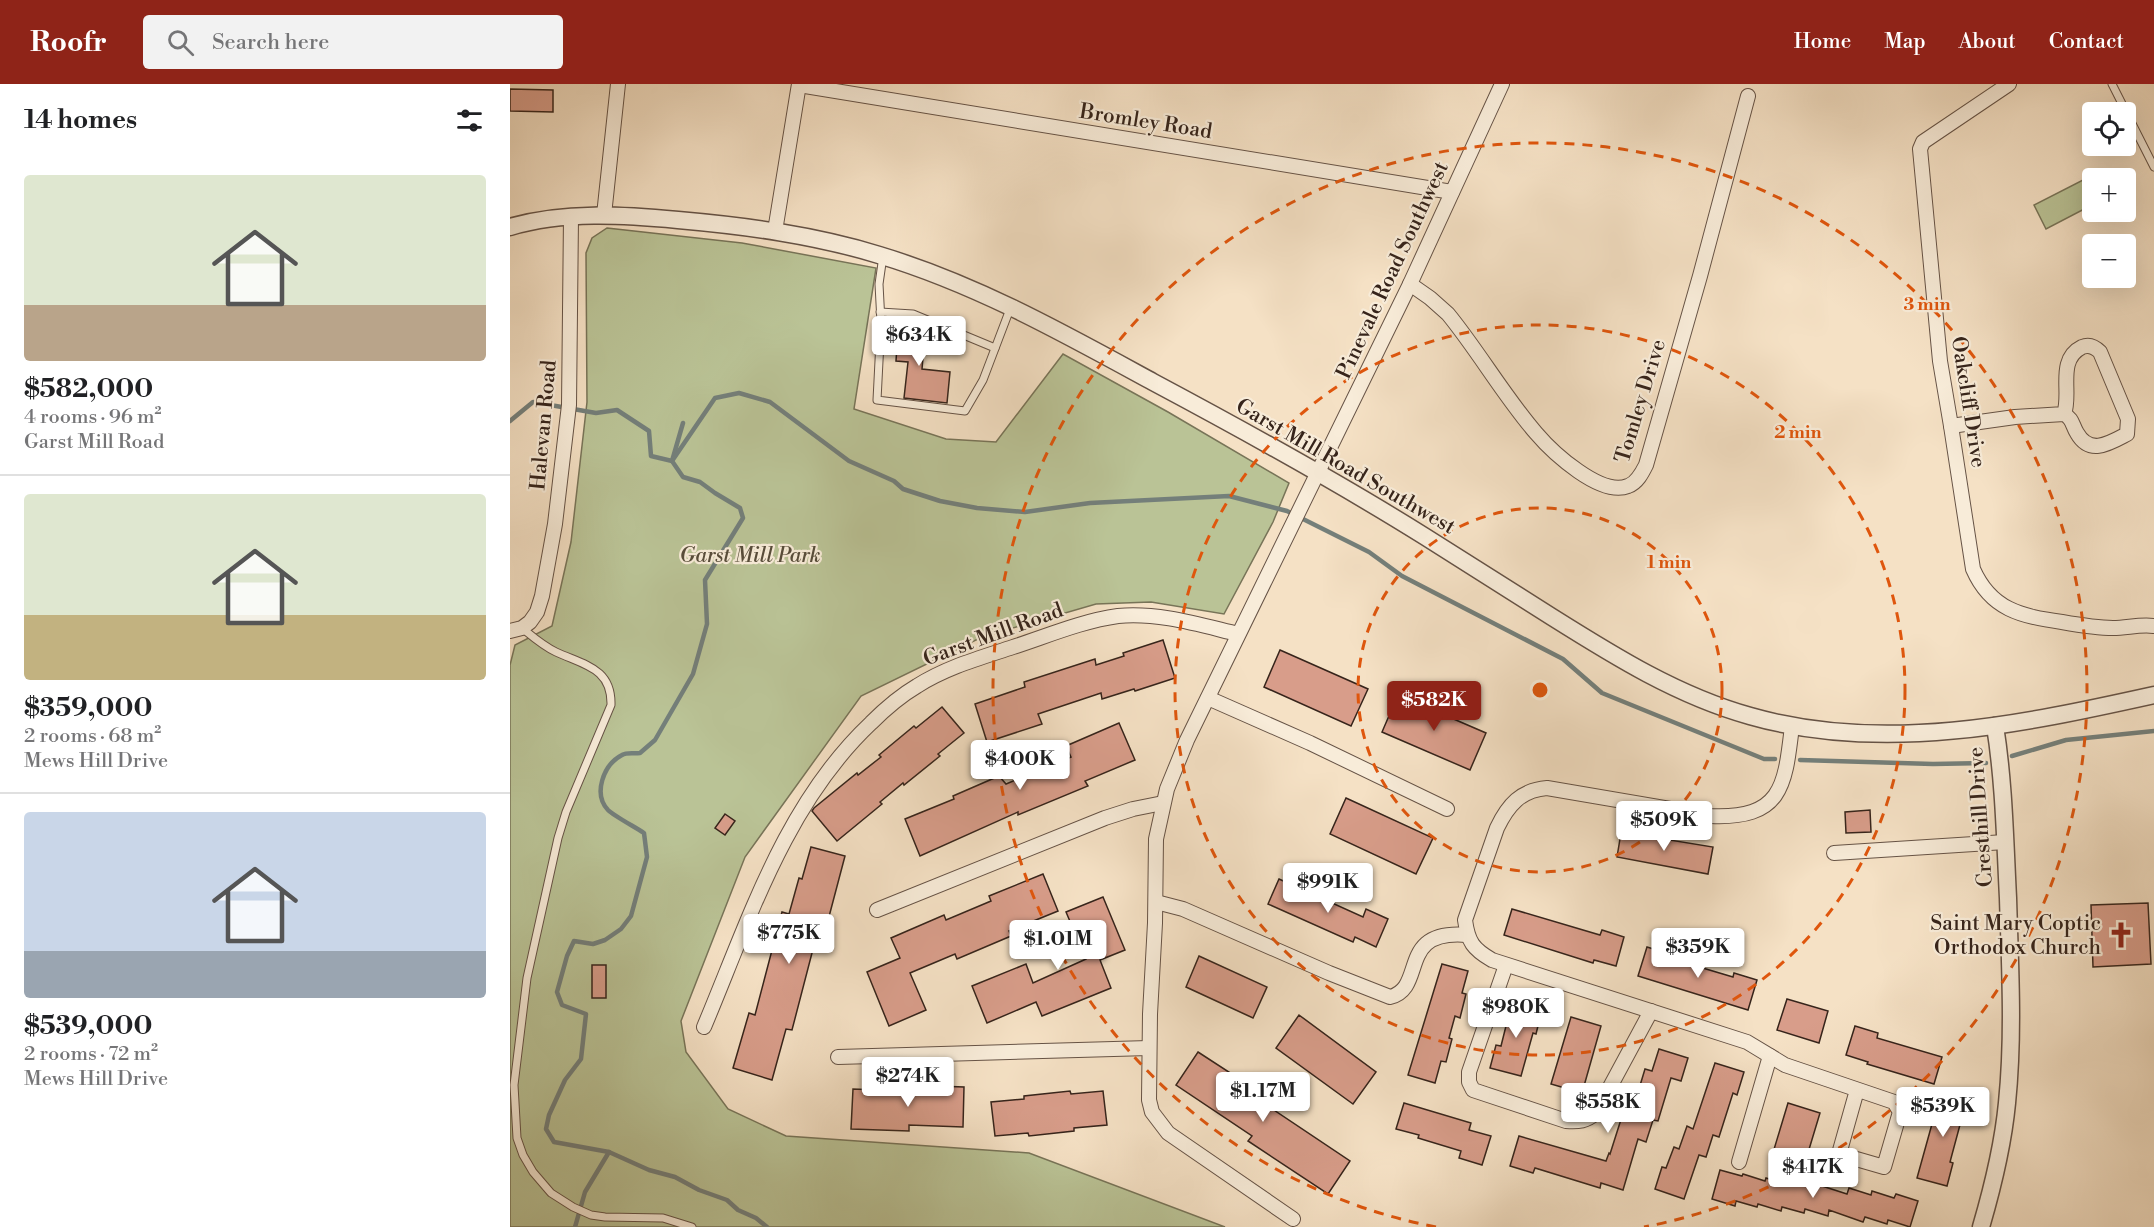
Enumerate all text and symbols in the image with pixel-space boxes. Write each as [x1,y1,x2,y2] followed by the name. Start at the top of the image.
[143,15,563,69] search box
[30,25,107,60] text: Roofr
[164,26,197,59] icon: search
[212,29,329,56] text: Search here
[1794,29,1851,55] text: Home
[1884,29,1926,55] text: Map
[1959,29,2016,55] text: About
[2049,29,2124,55] text: Contact
[1077,99,1214,145] street label: Bromley Road
[2082,102,2136,288] map controls
[2082,102,2136,156] button: locate
[24,104,137,136] text: 14 homes
[453,104,486,137] icon: filters
[1331,157,1455,383] street label: Pinevale Road Southwest
[2082,168,2136,222] button: +
[201,214,309,322] icon: home
[2082,234,2136,288] button: −
[1904,293,1950,316] text: 3 min
[877,316,961,367] pin: $634K
[886,323,952,348] text: $634K
[1945,335,1991,470] street label: Oakcliff Drive
[1610,336,1672,466] street label: Tomley Drive
[525,359,563,491] street label: Halevan Road
[24,373,153,405] text: $582,000
[1231,393,1460,541] street label: Garst Mill Road Southwest
[24,405,162,430] text: 4 rooms · 96 m²
[1774,421,1822,444] text: 2 min
[24,430,164,455] text: Garst Mill Road
[201,533,309,641] icon: home
[679,543,821,569] park label: Garst Mill Park
[1647,551,1691,574] text: 1 min
[920,598,1067,672] street label: Garst Mill Road
[1530,680,1550,700] centre of rings
[1392,681,1476,732] pin: $582K
[1401,688,1467,713] text: $582K
[24,692,152,724] text: $359,000
[24,724,161,749] text: 2 rooms · 68 m²
[978,740,1062,791] pin: $400K
[1963,746,1999,888] street label: Cresthill Drive
[985,747,1055,772] text: $400K
[24,749,168,774] text: Mews Hill Drive
[1622,801,1706,852] pin: $509K
[1630,808,1698,833] text: $509K
[201,851,309,959] icon: home
[1286,863,1370,914] pin: $991K
[1297,870,1359,895] text: $991K
[1930,911,2101,961] place label: Saint Mary Coptic Orthodox Church
[747,914,831,965] pin: $775K
[1009,920,1107,971] pin: $1.01M
[2106,920,2136,950] church icon: Saint Mary Coptic Orthodox Church
[757,921,821,946] text: $775K
[1023,927,1093,952] text: $1.01M
[1656,928,1740,979] pin: $359K
[1665,935,1731,960] text: $359K
[1474,988,1558,1039] pin: $980K
[1482,995,1550,1020] text: $980K
[24,1010,152,1042] text: $539,000
[24,1042,158,1067] text: 2 rooms · 72 m²
[866,1057,950,1108] pin: $274K
[876,1064,940,1089] text: $274K
[24,1067,168,1092] text: Mews Hill Drive
[1214,1072,1312,1123] pin: $1.17M
[1230,1079,1296,1104] text: $1.17M
[1566,1083,1650,1134] pin: $558K
[1901,1087,1985,1138] pin: $539K
[1575,1090,1641,1115] text: $558K
[1910,1094,1976,1119] text: $539K
[1771,1148,1855,1199] pin: $417K
[1782,1155,1844,1180] text: $417K

